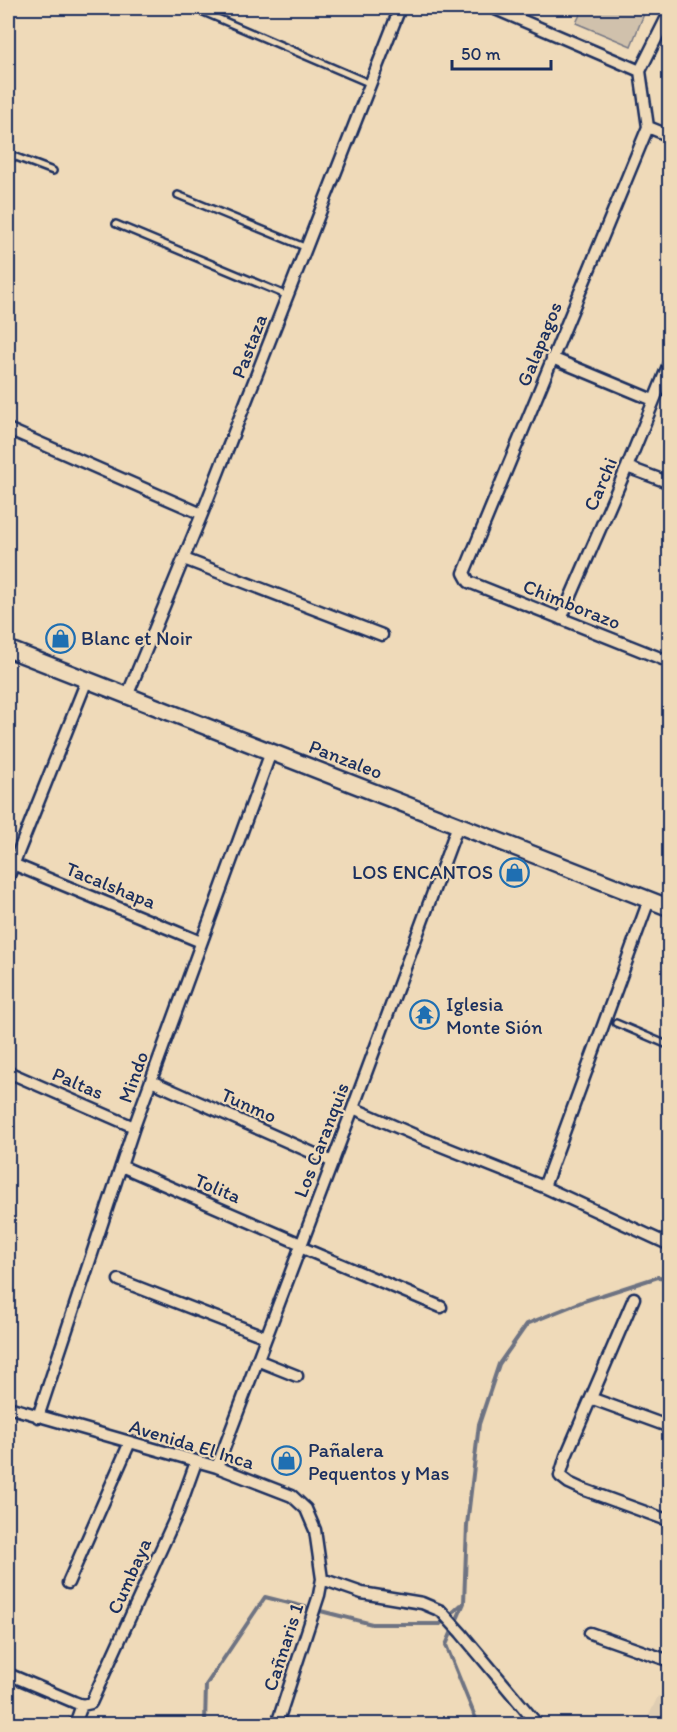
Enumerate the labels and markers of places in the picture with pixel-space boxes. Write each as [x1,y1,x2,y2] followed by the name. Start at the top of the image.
[44,622,76,654] shop icon: Blanc et Noir
[81,626,193,650] place label: Blanc et Noir
[498,856,530,888] shop icon: LOS ENCANTOS
[352,860,493,884] place label: LOS ENCANTOS
[446,992,543,1039] place label: Iglesia Monte Sión
[409,999,441,1031] temple icon: Iglesia Monte Sión
[308,1438,449,1485] place label: Pañalera Pequentos y Mas
[271,1445,303,1477] shop icon: Pañalera Pequentos y Mas

